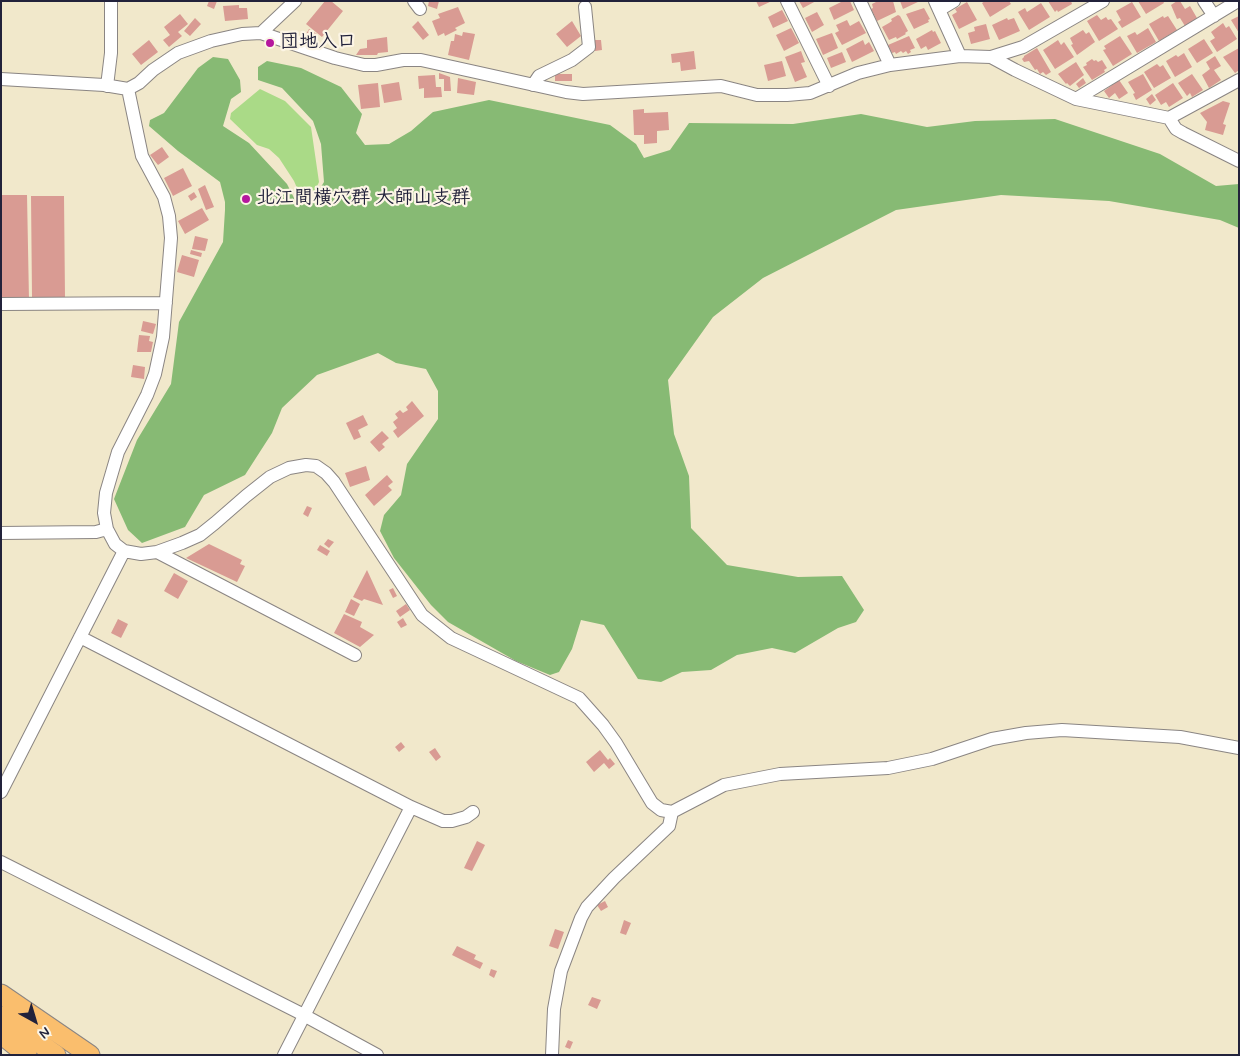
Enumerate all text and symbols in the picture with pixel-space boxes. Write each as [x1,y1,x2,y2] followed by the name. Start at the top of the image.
[280,32,356,54] place label: 団地入口
[264,37,276,49] marker: 団地入口
[256,188,470,210] place label: 北江間横穴群 大師山支群
[240,193,252,205] marker: 北江間横穴群 大師山支群
[10,996,60,1046] north arrow
[35,1023,54,1043] text: N

